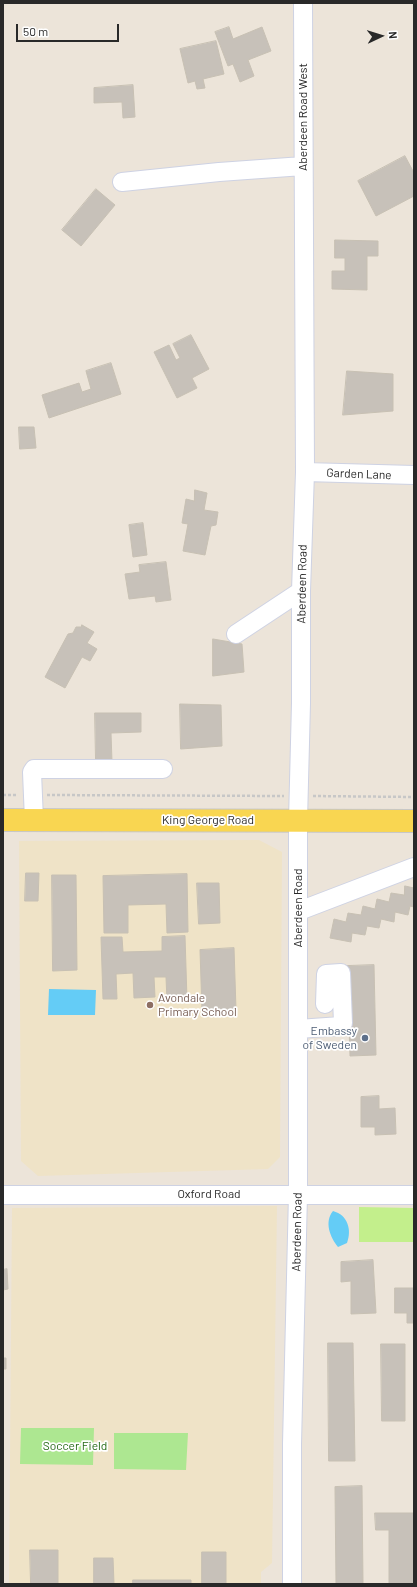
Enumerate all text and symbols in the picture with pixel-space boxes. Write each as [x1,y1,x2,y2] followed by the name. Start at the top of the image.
[18,16,121,42] scale bar
[361,16,401,56] north arrow
[23,24,48,38] text: 50 m
[387,31,400,39] text: N
[296,63,310,171] street label: Aberdeen Road West
[326,466,392,482] street label: Garden Lane
[294,544,310,624] street label: Aberdeen Road
[162,813,254,827] street label: King George Road
[291,868,305,948] street label: Aberdeen Road
[158,991,237,1019] place label: Avondale Primary School
[145,1000,155,1010] marker: Avondale Primary School
[303,1024,357,1052] place label: Embassy of Sweden
[360,1033,370,1043] marker: Embassy of Sweden
[177,1187,241,1201] street label: Oxford Road
[289,1192,305,1272] street label: Aberdeen Road
[43,1439,107,1453] park label: Soccer Field

